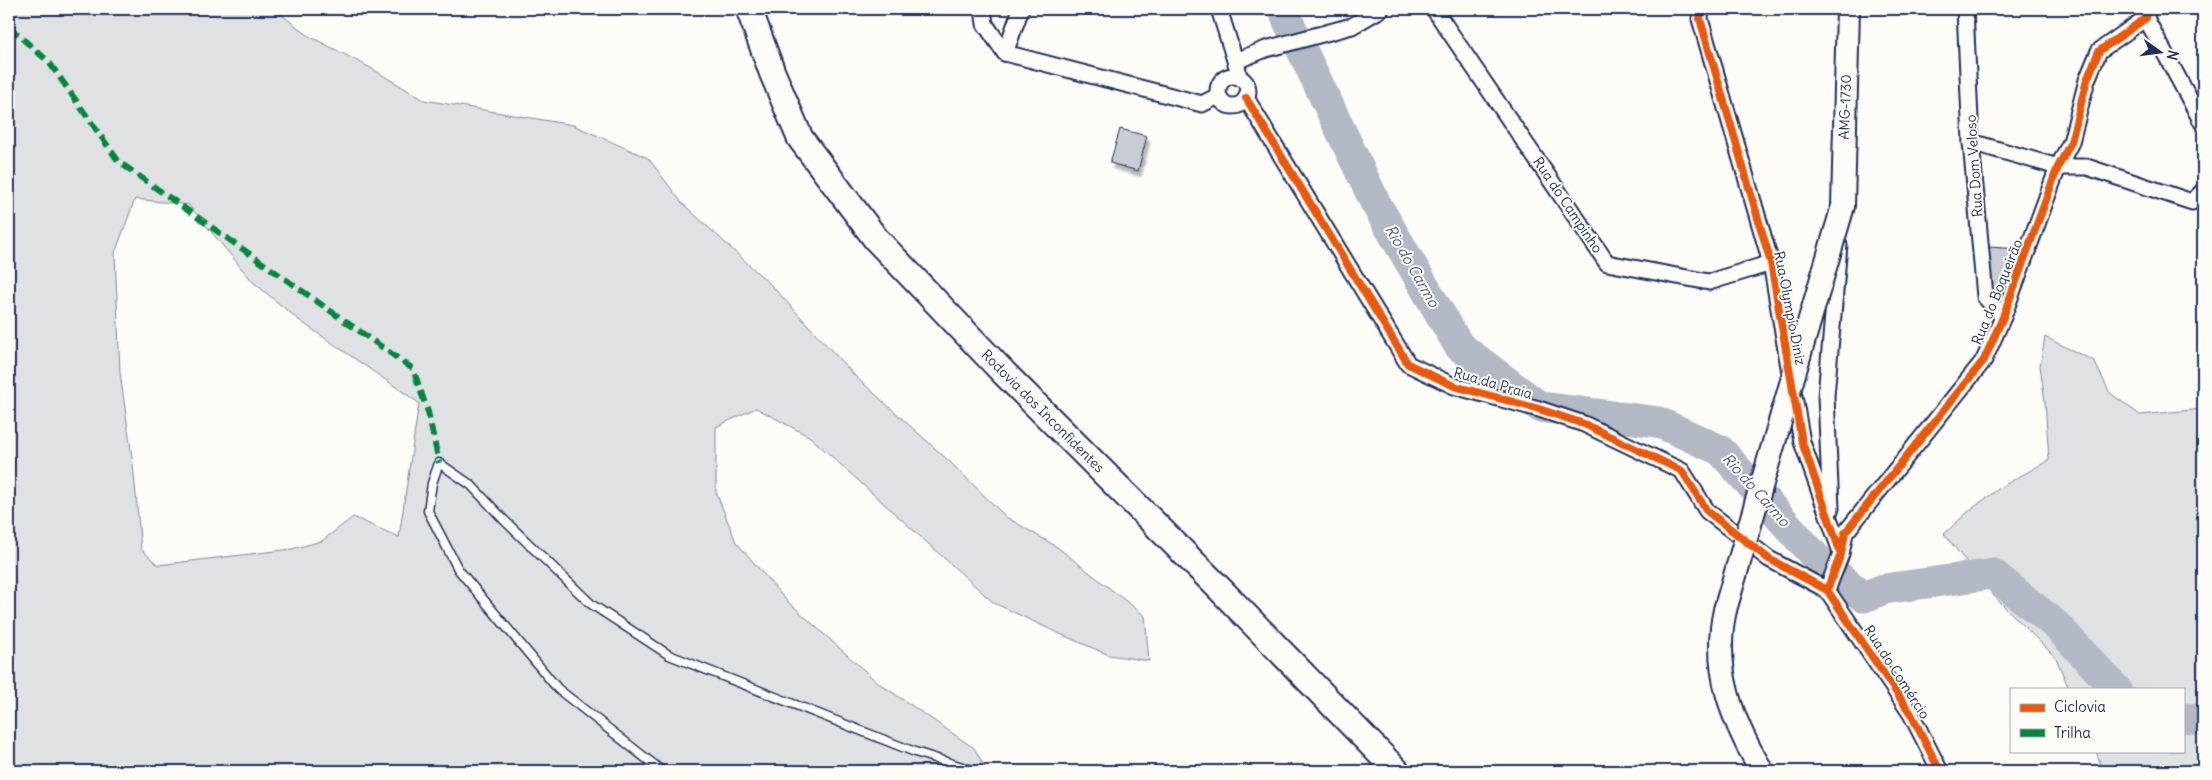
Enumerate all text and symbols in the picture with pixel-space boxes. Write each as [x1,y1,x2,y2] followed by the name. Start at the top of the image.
[2134,28,2184,78] north arrow
[2163,48,2183,62] text: N
[1835,74,1855,140] street label: AMG-1730
[1961,114,1987,218] street label: Rua Dom Veloso
[1529,153,1607,257] street label: Rua do Campinho
[1381,221,1444,312] water label: Rio do Carmo
[1968,236,2026,348] street label: Rua do Boqueirão
[1770,249,1810,367] street label: Rua Olympio Diniz
[978,346,1108,476] street label: Rodovia dos Inconfidentes
[1452,363,1534,403] street label: Rua da Praia
[1719,449,1795,531] water label: Rio do Carmo
[1860,622,1934,722] street label: Rua do Comércio
[2010,688,2184,752] legend
[2054,697,2106,716] text: Ciclovia
[2054,723,2091,742] text: Trilha

